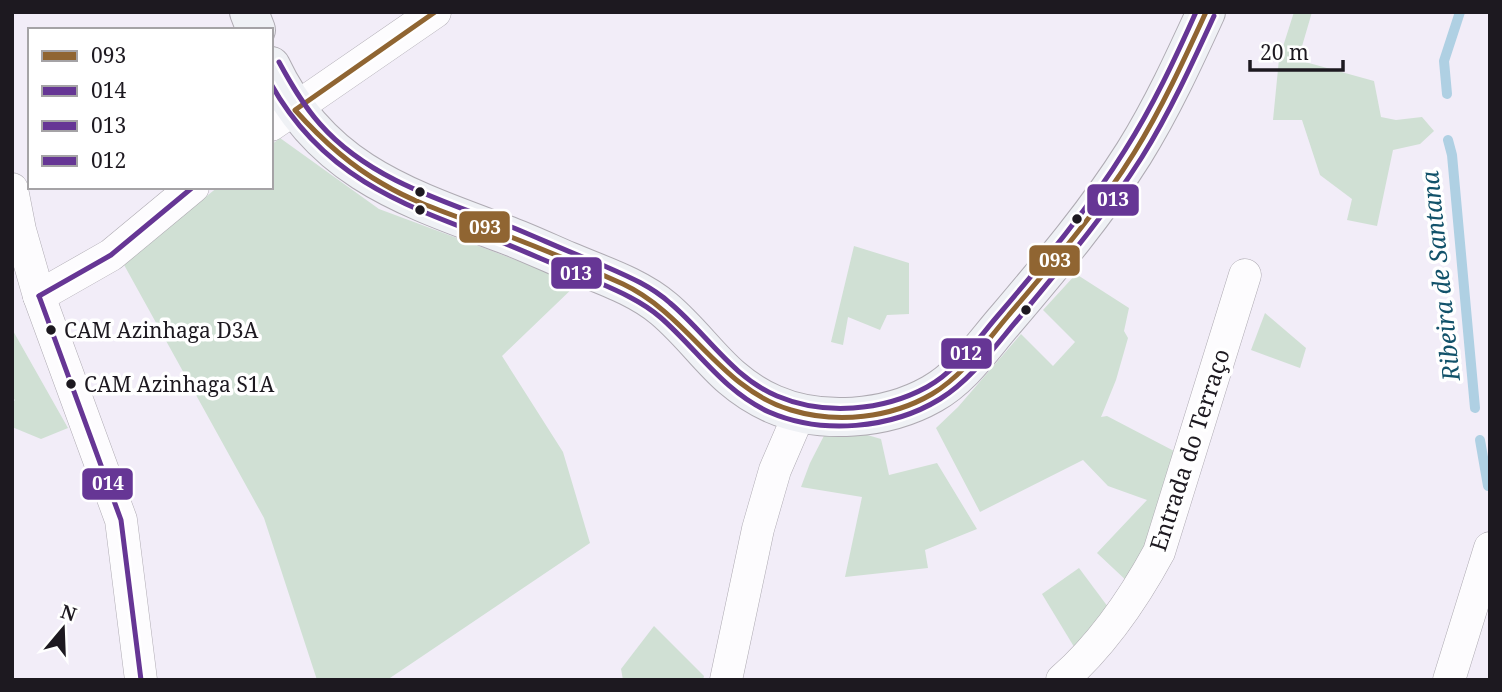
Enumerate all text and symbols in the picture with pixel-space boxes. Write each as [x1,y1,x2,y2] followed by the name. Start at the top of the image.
[28,28,273,189] legend
[1250,28,1343,72] scale bar
[1260,38,1309,66] text: 20 m
[91,41,126,69] text: 093
[91,76,126,104] text: 014
[91,111,126,139] text: 013
[91,146,126,174] text: 012
[1412,169,1467,384] water label: Ribeira de Santana
[1086,183,1140,217] line badge: 013
[413,185,427,199] unlabelled marker
[1097,186,1129,212] text: 013
[413,203,427,217] unlabelled marker
[458,210,511,244] line badge: 093
[1070,212,1084,226] unlabelled marker
[469,214,501,240] text: 093
[1028,244,1081,277] line badge: 093
[1039,247,1071,273] text: 093
[550,256,603,290] line badge: 013
[560,260,592,286] text: 013
[1019,303,1033,317] unlabelled marker
[64,316,258,344] place label: CAM Azinhaga D3A
[44,323,58,337] marker: CAM Azinhaga D3A
[940,337,993,370] line badge: 012
[950,340,982,366] text: 012
[1141,344,1237,555] street label: Entrada do Terraço
[84,370,275,398] place label: CAM Azinhaga S1A
[64,377,78,391] marker: CAM Azinhaga S1A
[81,467,134,501] line badge: 014
[92,470,124,496] text: 014
[28,594,98,664] north arrow
[57,598,80,628] text: N

